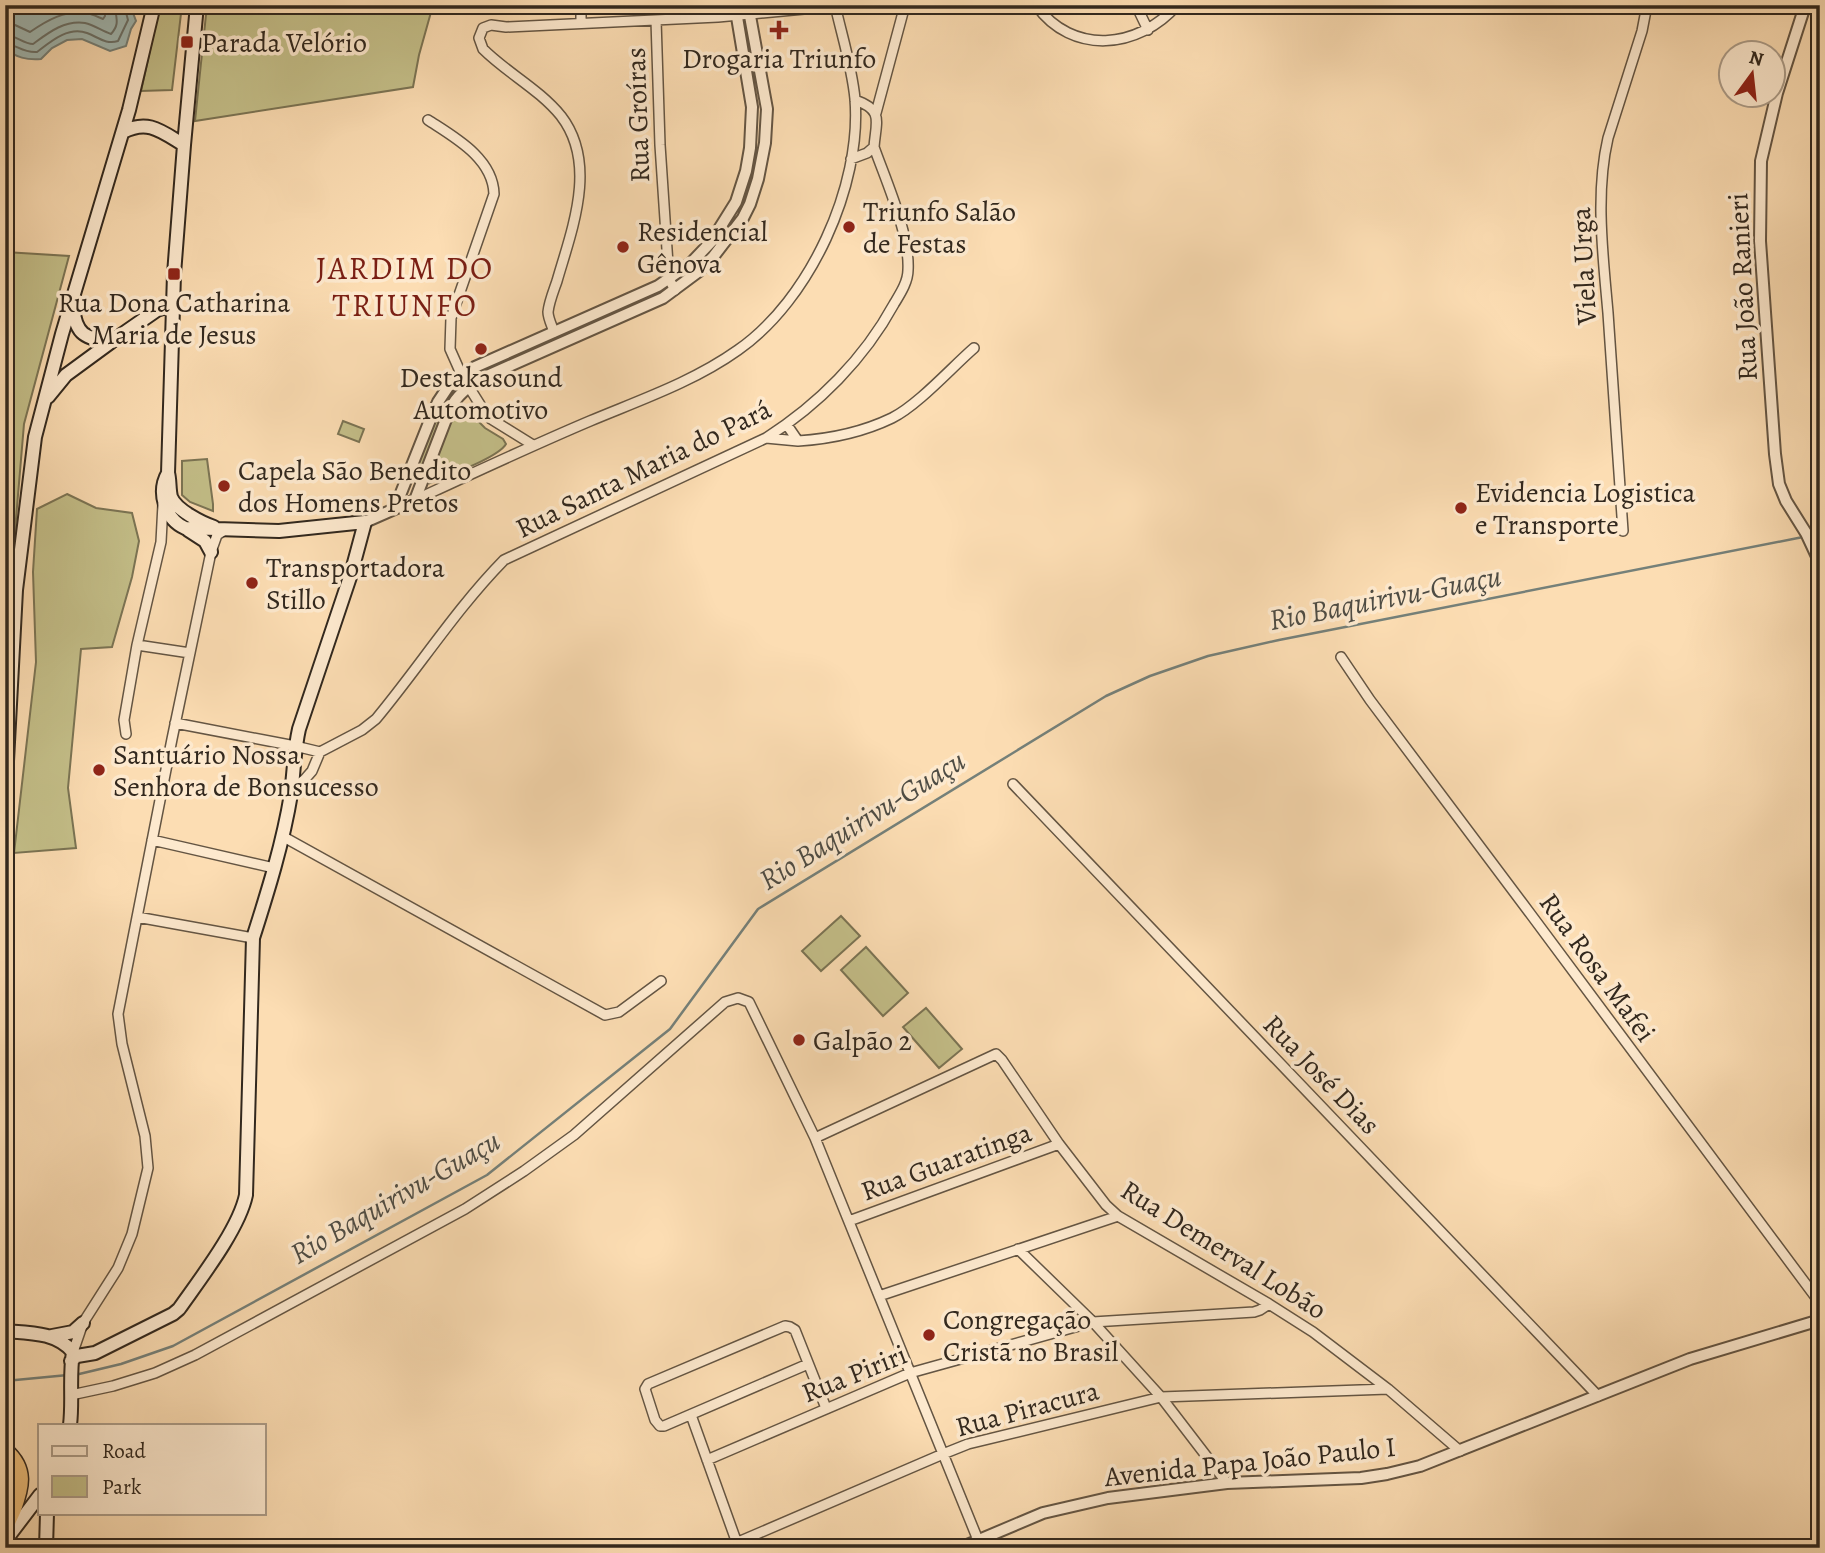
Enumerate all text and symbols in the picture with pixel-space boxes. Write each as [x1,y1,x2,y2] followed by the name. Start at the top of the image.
[771,22,787,38] marker: Drogaria Triunfo
[201,24,367,62] place label: Parada Velório
[179,34,195,50] marker: Parada Velório
[1716,38,1786,108] north arrow
[682,40,876,78] place label: Drogaria Triunfo
[1746,44,1766,73] text: N
[617,47,659,183] street label: Rua Groíras
[1719,192,1767,382] street label: Rua João Ranieri
[863,193,1016,263] place label: Triunfo Salão de Festas
[1562,206,1606,327] street label: Viela Urga
[637,213,768,283] place label: Residencial Gênova
[841,219,857,235] marker: Triunfo Salão de Festas
[615,239,631,255] marker: Residencial Gênova
[316,246,494,327] district label: JARDIM DO TRIUNFO
[166,266,182,282] marker: Rua Dona Catharina Maria de Jesus
[58,284,290,354] place label: Rua Dona Catharina Maria de Jesus
[473,341,489,357] marker: Destakasound Automotivo
[400,359,563,429] place label: Destakasound Automotivo
[509,390,778,547] street label: Rua Santa Maria do Pará
[238,452,471,522] place label: Capela São Benedito dos Homens Pretos
[1475,474,1695,544] place label: Evidencia Logistica e Transporte
[216,478,232,494] marker: Capela São Benedito dos Homens Pretos
[1453,500,1469,516] marker: Evidencia Logistica e Transporte
[266,549,445,619] place label: Transportadora Stillo
[1265,556,1505,640] water label: Rio Baquirivu-Guaçu
[244,575,260,591] marker: Transportadora Stillo
[113,736,379,806] place label: Santuário Nossa Senhora de Bonsucesso
[751,741,973,899] water label: Rio Baquirivu-Guaçu
[91,762,107,778] marker: Santuário Nossa Senhora de Bonsucesso
[1530,885,1664,1050] street label: Rua Rosa Mafei
[1254,1006,1388,1143] street label: Rua José Dias
[813,1022,912,1060] place label: Galpão 2
[791,1032,807,1048] marker: Galpão 2
[856,1113,1037,1210] street label: Rua Guaratinga
[283,1121,507,1273] water label: Rio Baquirivu-Guaçu
[1113,1171,1334,1328] street label: Rua Demerval Lobão
[943,1301,1119,1371] place label: Congregação Cristã no Brasil
[921,1327,937,1343] marker: Congregação Cristã no Brasil
[796,1336,913,1412] street label: Rua Piriri
[951,1372,1103,1446] street label: Rua Piracura
[38,1424,266,1514] legend
[1102,1428,1398,1496] street label: Avenida Papa João Paulo I
[102,1437,146,1465] text: Road
[102,1473,142,1501] text: Park

